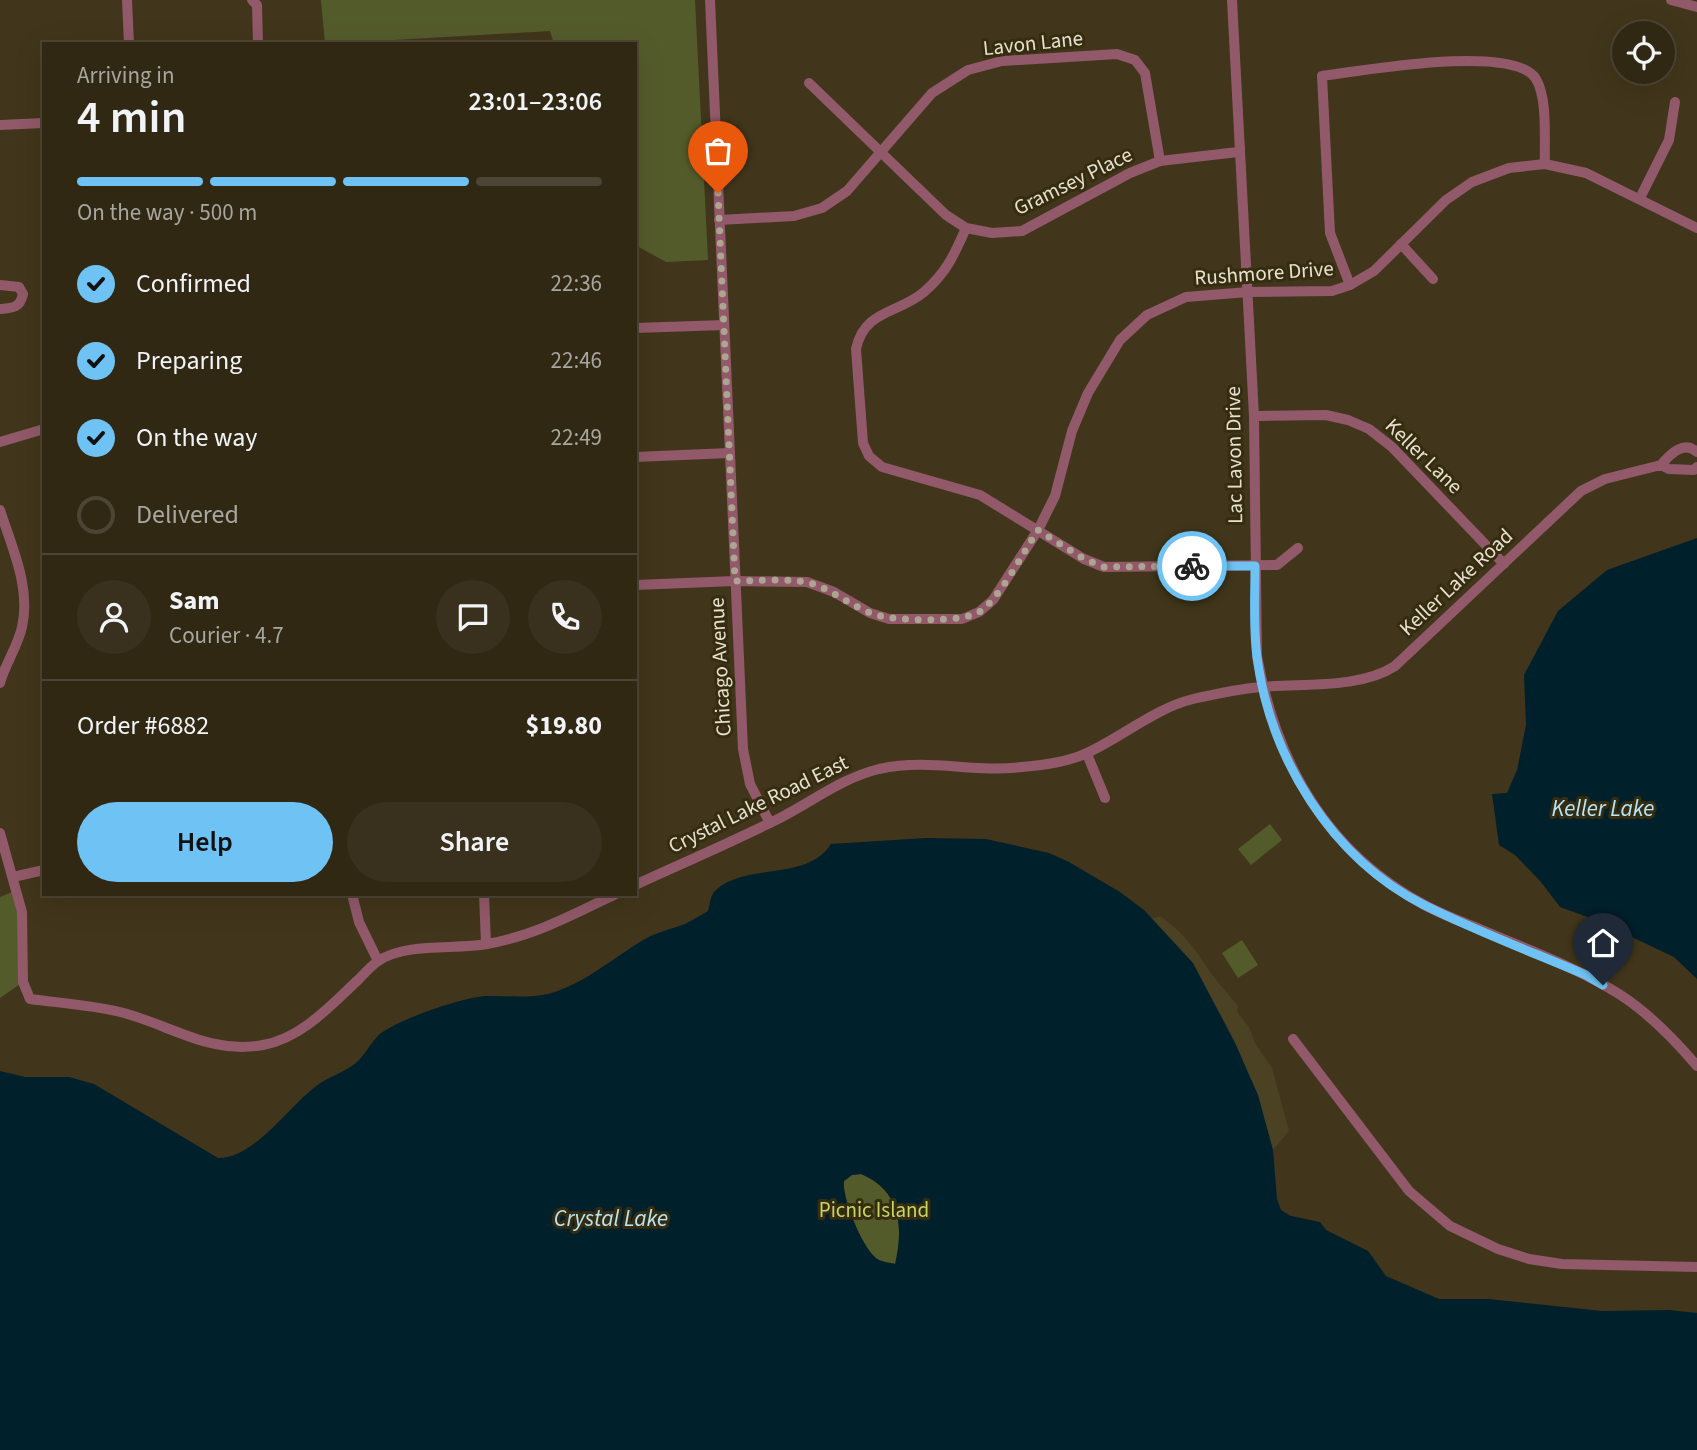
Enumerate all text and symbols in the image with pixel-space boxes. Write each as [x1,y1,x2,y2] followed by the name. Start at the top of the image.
[1612,21,1675,84] map controls
[1612,21,1675,84] button: locate
[982,23,1084,63] street label: Lavon Lane
[77,59,175,92] text: Arriving in
[469,83,602,120] text: 23:01–23:06
[77,85,186,150] text: 4 min
[688,121,748,193] pin
[699,132,737,170] icon: bag
[1009,139,1137,223] street label: Gramsey Place
[77,196,257,229] text: On the way · 500 m
[1193,253,1335,293] street label: Rushmore Drive
[77,265,115,303] icon: check
[136,265,251,302] text: Confirmed
[551,267,602,300] text: 22:36
[77,342,115,380] icon: check
[136,342,242,379] text: Preparing
[551,344,602,377] text: 22:46
[1218,386,1250,524] street label: Lac Lavon Drive
[1378,411,1470,501] street label: Keller Lane
[77,419,115,457] icon: check
[136,419,257,456] text: On the way
[551,421,602,454] text: 22:49
[136,496,239,533] text: Delivered
[1393,521,1519,643] street label: Keller Lake Road
[1157,531,1227,601] courier
[1173,547,1211,585] icon: bike
[77,580,151,654] button: person
[436,580,510,654] button: chat
[528,580,602,654] button: phone
[169,582,219,619] text: Sam
[701,597,739,737] street label: Chicago Avenue
[169,619,284,652] text: Courier · 4.7
[77,707,209,744] text: Order #6882
[526,707,602,744] text: $19.80
[663,747,853,861] street label: Crystal Lake Road East
[1552,792,1654,825] water label: Keller Lake
[77,802,333,882] button: Help
[347,802,602,882] button: Share
[1573,913,1633,985] pin
[1584,924,1622,962] icon: home
[819,1195,929,1225] park label: Picnic Island
[554,1202,668,1235] water label: Crystal Lake

